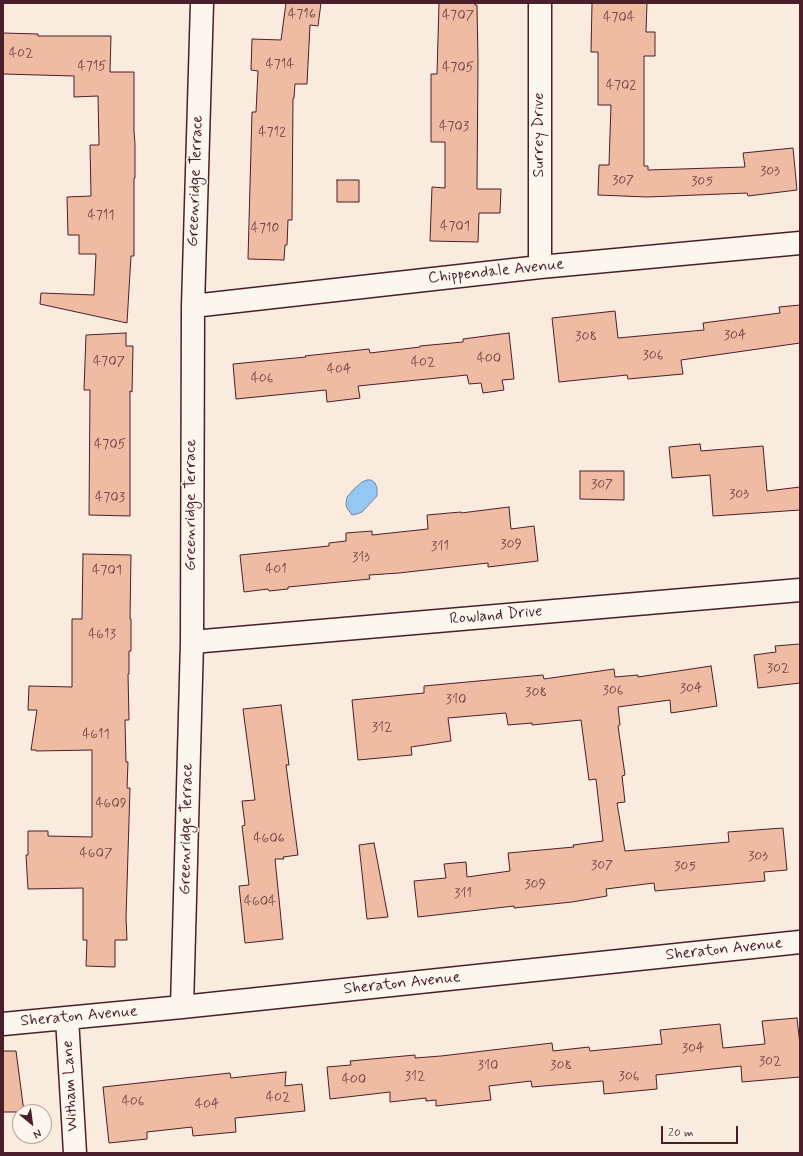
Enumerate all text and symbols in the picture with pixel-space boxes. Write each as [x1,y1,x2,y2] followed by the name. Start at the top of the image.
[288,7,316,23] house number: 4716
[442,8,474,24] house number: 4707
[603,10,635,26] house number: 4704
[9,46,33,62] house number: 402
[266,57,294,73] house number: 4714
[77,59,107,75] house number: 4715
[442,60,474,76] house number: 4705
[606,78,636,94] house number: 4702
[530,93,550,177] street label: Surrey Drive
[184,115,208,247] street label: Greenridge Terrace
[439,119,469,135] house number: 4703
[258,125,286,141] house number: 4712
[760,164,780,180] house number: 303
[612,173,634,189] house number: 307
[691,174,713,190] house number: 305
[88,208,114,224] house number: 4711
[440,219,470,235] house number: 4701
[251,221,279,237] house number: 4710
[427,255,565,289] street label: Chippendale Avenue
[724,328,746,344] house number: 304
[575,329,597,345] house number: 308
[643,348,663,364] house number: 306
[477,351,501,367] house number: 400
[93,354,125,370] house number: 4707
[411,355,435,371] house number: 402
[327,362,351,378] house number: 404
[251,371,273,387] house number: 406
[94,437,126,453] house number: 4705
[182,439,202,571] street label: Greenridge Terrace
[591,477,613,493] house number: 307
[729,487,749,503] house number: 303
[95,490,125,506] house number: 4703
[500,537,522,553] house number: 309
[431,539,449,555] house number: 311
[352,550,370,566] house number: 313
[265,562,287,578] house number: 401
[92,563,122,579] house number: 4701
[449,602,543,630] street label: Rowland Drive
[88,627,116,643] house number: 4613
[767,661,789,677] house number: 302
[680,681,702,697] house number: 304
[603,683,623,699] house number: 306
[525,685,547,701] house number: 308
[446,692,466,708] house number: 310
[372,720,392,736] house number: 312
[82,727,110,743] house number: 4611
[176,763,198,895] street label: Greenridge Terrace
[95,796,127,812] house number: 4609
[253,831,285,847] house number: 4606
[80,846,112,862] house number: 4607
[748,849,768,865] house number: 303
[591,858,613,874] house number: 307
[674,859,696,875] house number: 305
[524,877,546,893] house number: 309
[454,886,472,902] house number: 311
[244,894,276,910] house number: 4604
[665,934,783,966] street label: Sheraton Avenue
[343,968,461,1000] street label: Sheraton Avenue
[20,1002,138,1032] street label: Sheraton Avenue
[59,1040,83,1132] street label: Witham Lane
[682,1041,704,1057] house number: 304
[759,1054,781,1070] house number: 302
[478,1058,498,1074] house number: 310
[550,1058,572,1074] house number: 308
[405,1069,425,1085] house number: 312
[619,1069,639,1085] house number: 306
[342,1072,366,1088] house number: 400
[266,1090,290,1106] house number: 402
[122,1094,144,1110] house number: 406
[195,1097,219,1113] house number: 404
[12,1104,52,1144] north arrow
[663,1118,740,1144] scale bar
[668,1125,694,1141] text: 20 m
[31,1126,44,1142] text: N

